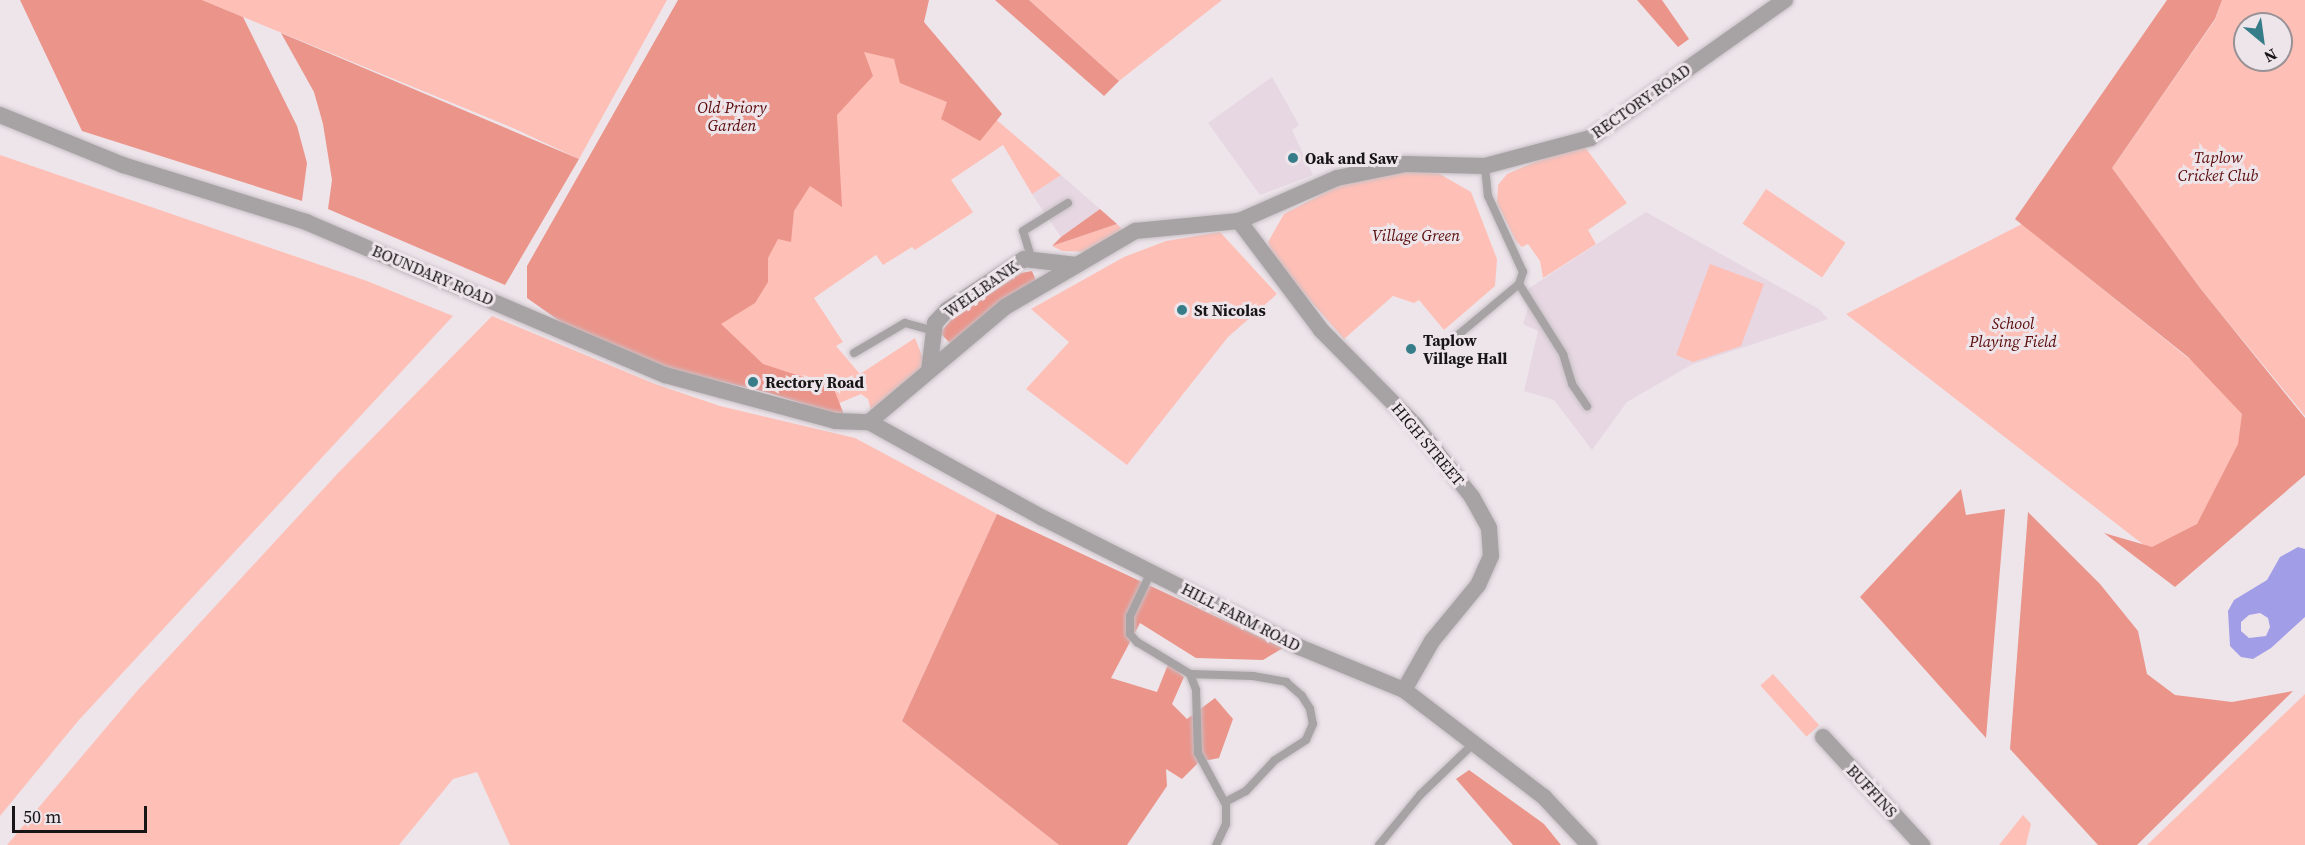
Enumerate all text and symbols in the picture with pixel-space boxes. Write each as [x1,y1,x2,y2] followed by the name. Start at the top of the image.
[2233,12,2293,72] north arrow
[2260,44,2281,68] text: N
[1588,60,1694,142] street label: RECTORY ROAD
[697,97,767,135] park label: Old Priory Garden
[2178,147,2258,185] park label: Taplow Cricket Club
[1305,148,1398,168] place label: Oak and Saw
[1286,151,1300,165] marker: Oak and Saw
[1372,225,1460,245] park label: Village Green
[369,241,497,309] street label: BOUNDARY ROAD
[940,257,1022,321] street label: WELLBANK
[1194,300,1266,320] place label: St Nicolas
[1175,303,1189,317] marker: St Nicolas
[1969,313,2057,351] park label: School Playing Field
[1423,330,1508,368] place label: Taplow Village Hall
[1404,342,1418,356] marker: Taplow Village Hall
[765,372,864,392] place label: Rectory Road
[746,375,760,389] marker: Rectory Road
[1388,399,1468,489] street label: HIGH STREET
[1178,579,1304,655] street label: HILL FARM ROAD
[1843,761,1901,821] street label: BUFFINS
[15,794,150,832] scale bar
[23,804,61,829] text: 50 m

